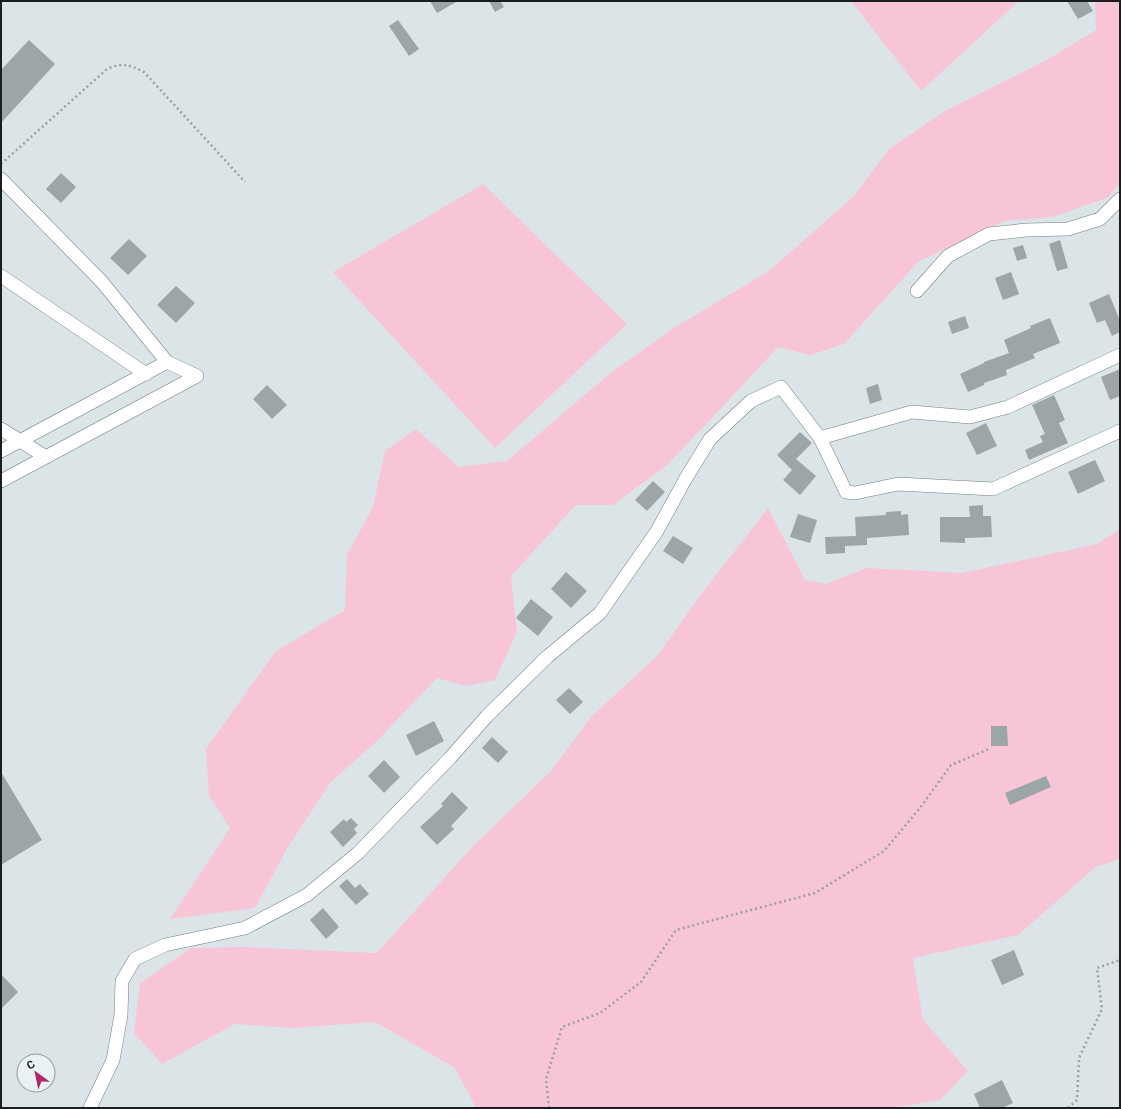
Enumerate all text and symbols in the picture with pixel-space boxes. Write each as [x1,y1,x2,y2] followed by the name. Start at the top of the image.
[16,1053,56,1093] north arrow
[24,1058,37,1072] text: С

